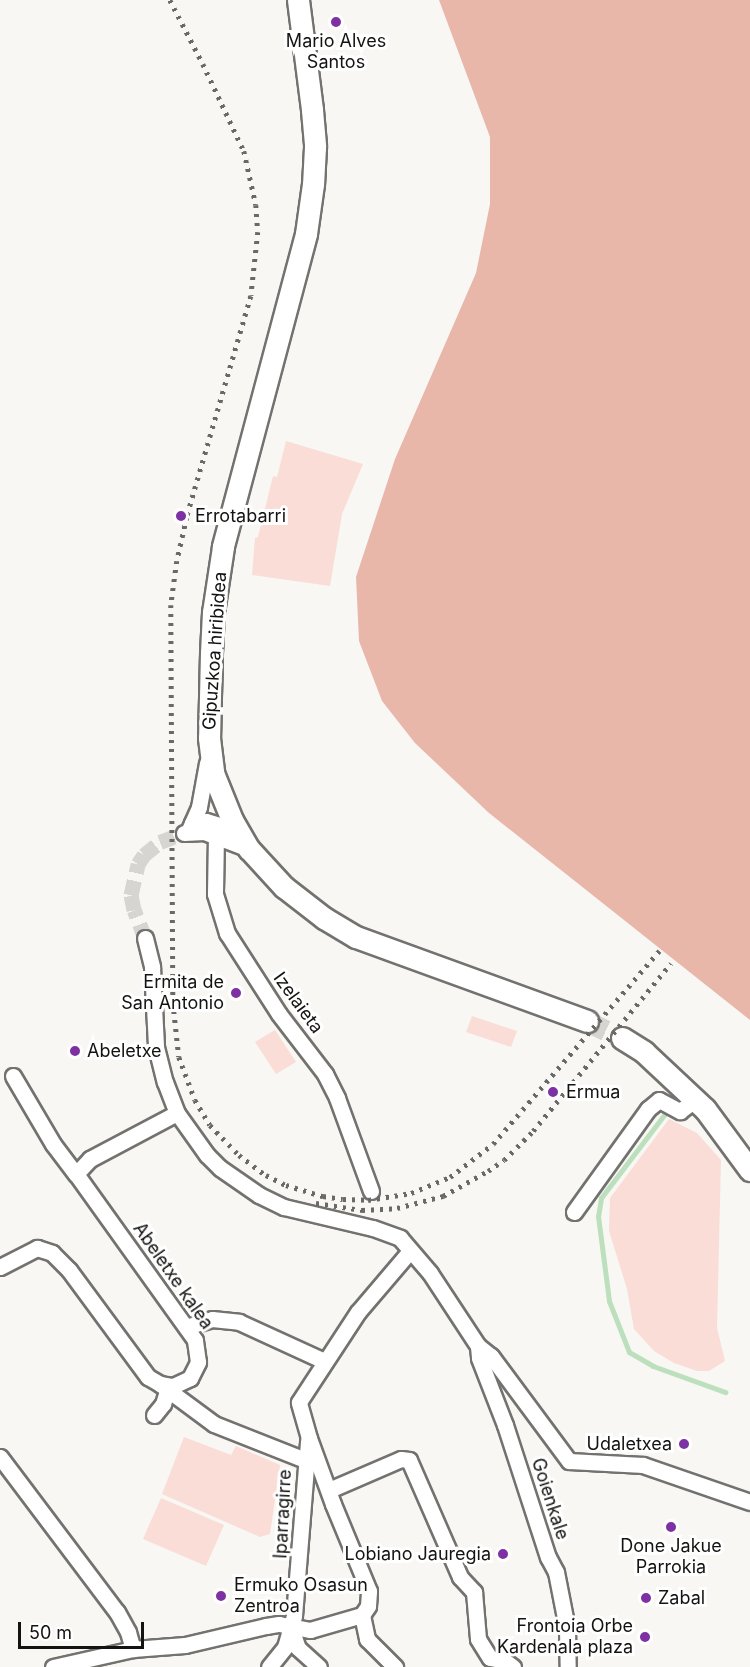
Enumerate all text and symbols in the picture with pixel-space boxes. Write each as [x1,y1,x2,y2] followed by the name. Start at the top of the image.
[329,15,343,29] marker: Mario Alves Santos
[286,31,386,74] place label: Mario Alves Santos
[195,505,286,527] place label: Errotabarri
[172,507,190,525] marker: Errotabarri
[199,571,231,731] street label: Gipuzkoa hiribidea
[269,968,327,1038] street label: Izelaieta
[121,972,224,1014] place label: Ermita de San Antonio
[229,986,243,1000] marker: Ermita de San Antonio
[87,1040,162,1062] place label: Abeletxe
[68,1044,82,1058] marker: Abeletxe
[566,1081,620,1103] place label: Ermua
[544,1083,562,1101] marker: Ermua
[128,1219,218,1333] street label: Abeletxe kalea
[587,1433,672,1455] place label: Udaletxea
[677,1437,691,1451] marker: Udaletxea
[527,1455,573,1543] street label: Goienkale
[270,1469,296,1559] street label: Iparragirre
[664,1520,678,1534] marker: Done Jakue Parrokia
[620,1536,722,1578] place label: Done Jakue Parrokia
[345,1543,491,1565] place label: Lobiano Jauregia
[496,1547,510,1561] marker: Lobiano Jauregia
[234,1575,368,1618] place label: Ermuko Osasun Zentroa
[212,1587,230,1605] marker: Ermuko Osasun Zentroa
[658,1587,705,1609] place label: Zabal
[639,1591,653,1605] marker: Zabal
[21,1610,147,1648] scale bar
[497,1616,633,1658] place label: Frontoia Orbe Kardenala plaza
[29,1622,72,1643] text: 50 m
[638,1630,652,1644] marker: Frontoia Orbe Kardenala plaza

